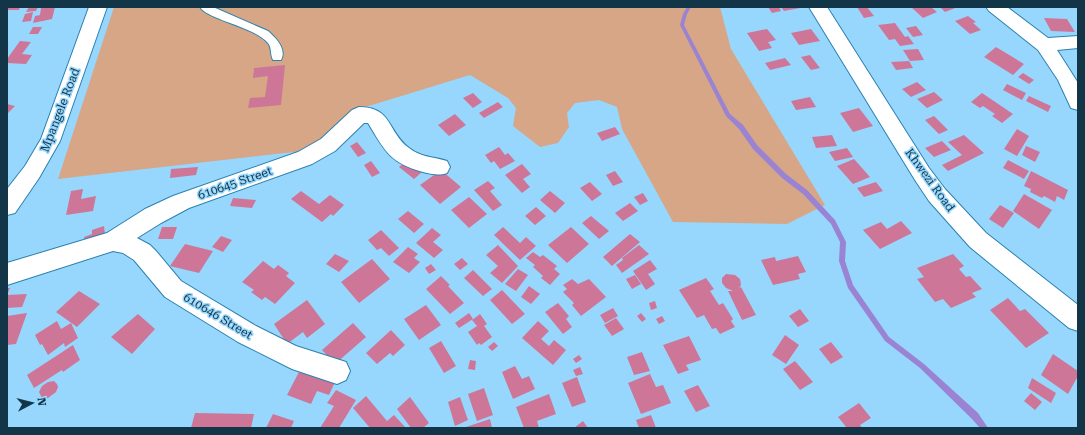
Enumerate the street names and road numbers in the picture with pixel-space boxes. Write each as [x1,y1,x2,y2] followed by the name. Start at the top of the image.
[37,66,83,154] street label: Mpangele Road
[902,146,958,215] street label: Khwezi Road
[196,164,275,202] street label: 610645 Street
[181,290,255,342] street label: 610646 Street

